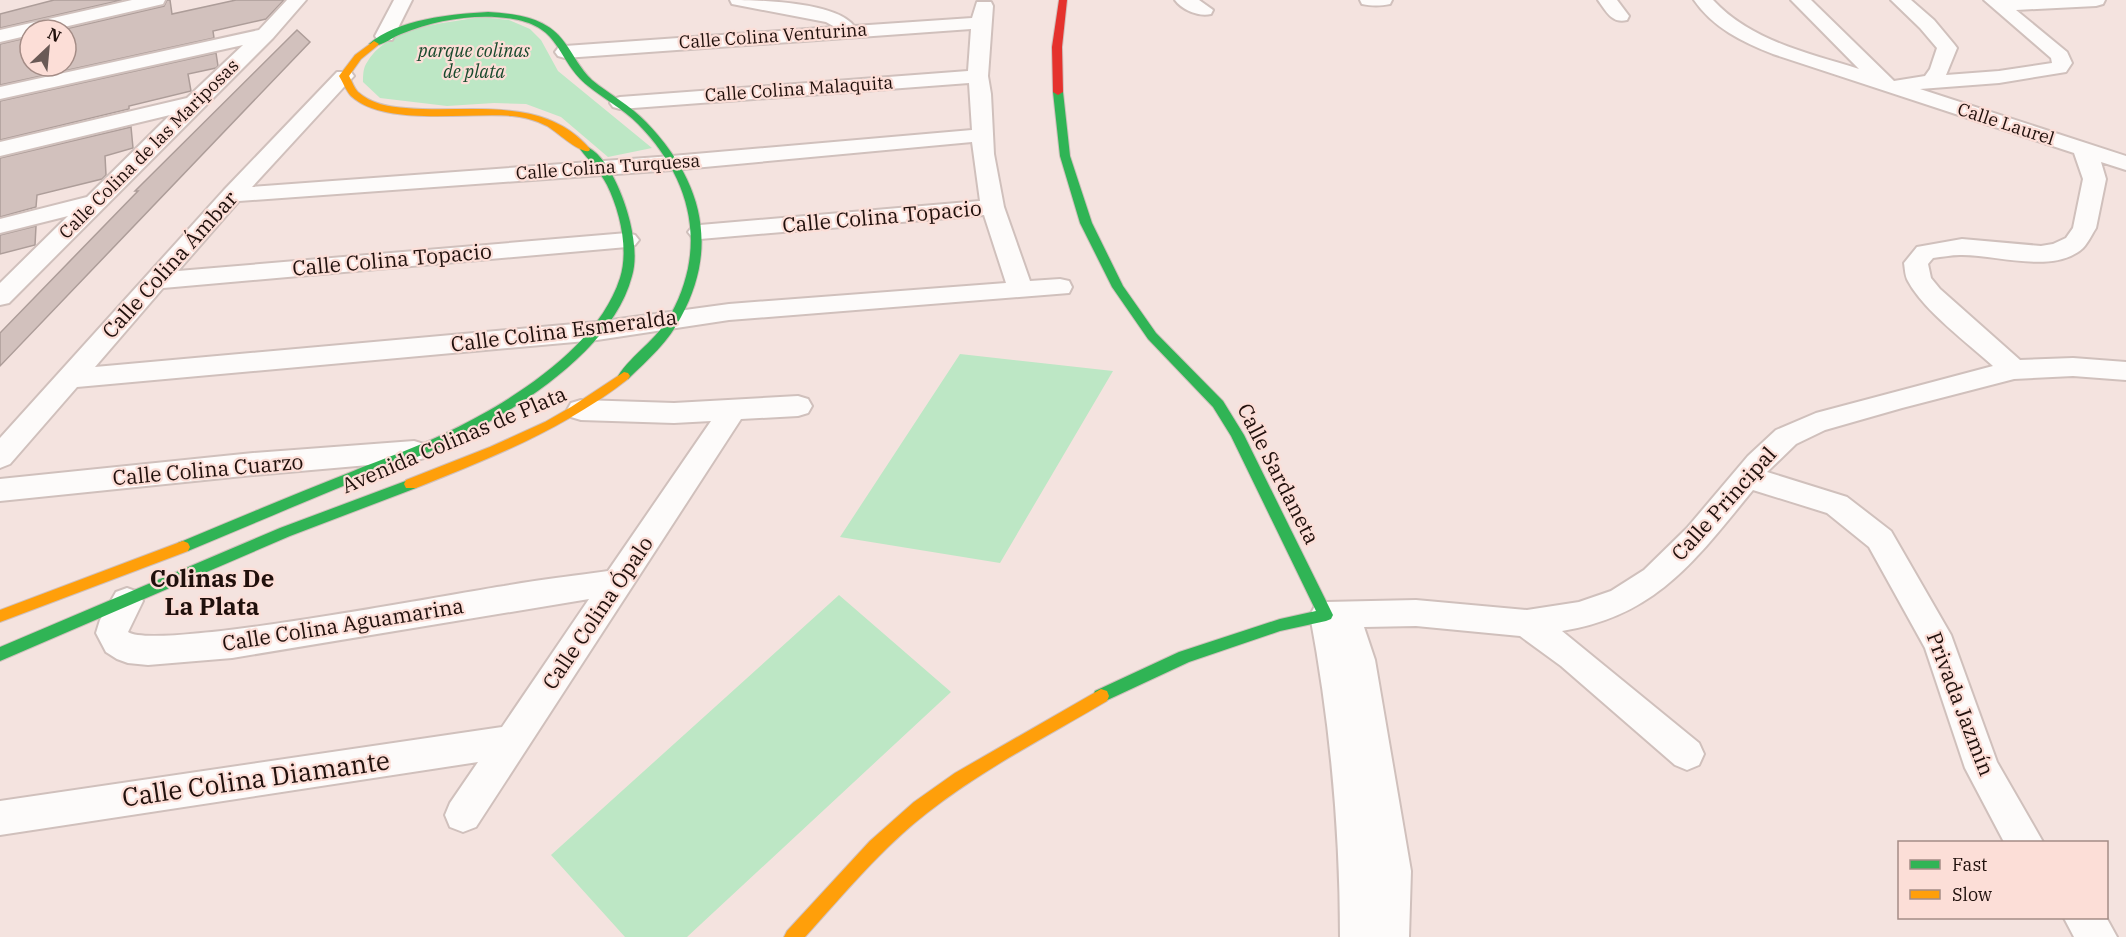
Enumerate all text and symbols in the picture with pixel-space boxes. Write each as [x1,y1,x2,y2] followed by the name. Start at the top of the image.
[678,17,868,54] street label: Calle Colina Venturina
[18,18,78,78] north arrow
[45,23,65,46] text: N
[416,39,530,83] park label: parque colinas de plata
[54,54,243,243] street label: Calle Colina de las Mariposas
[704,70,894,107] street label: Calle Colina Malaquita
[1955,97,2058,150] street label: Calle Laurel
[515,149,701,184] street label: Calle Colina Turquesa
[95,184,244,344] street label: Calle Colina Ámbar
[781,193,983,239] street label: Calle Colina Topacio
[291,236,493,282] street label: Calle Colina Topacio
[449,302,679,358] street label: Calle Colina Esmeralda
[337,379,570,499] street label: Avenida Colinas de Plata
[1231,398,1326,549] street label: Calle Sardaneta
[1665,440,1782,566] street label: Calle Principal
[111,447,304,491] street label: Calle Colina Cuarzo
[535,530,659,695] street label: Calle Colina Ópalo
[150,562,274,622] district label: Colinas De La Plata
[220,591,466,657] street label: Calle Colina Aguamarina
[1921,628,2001,780] street label: Privada Jazmín
[120,742,392,814] street label: Calle Colina Diamante
[1898,841,2108,919] legend
[1952,853,1987,876] text: Fast
[1952,883,1992,906] text: Slow

